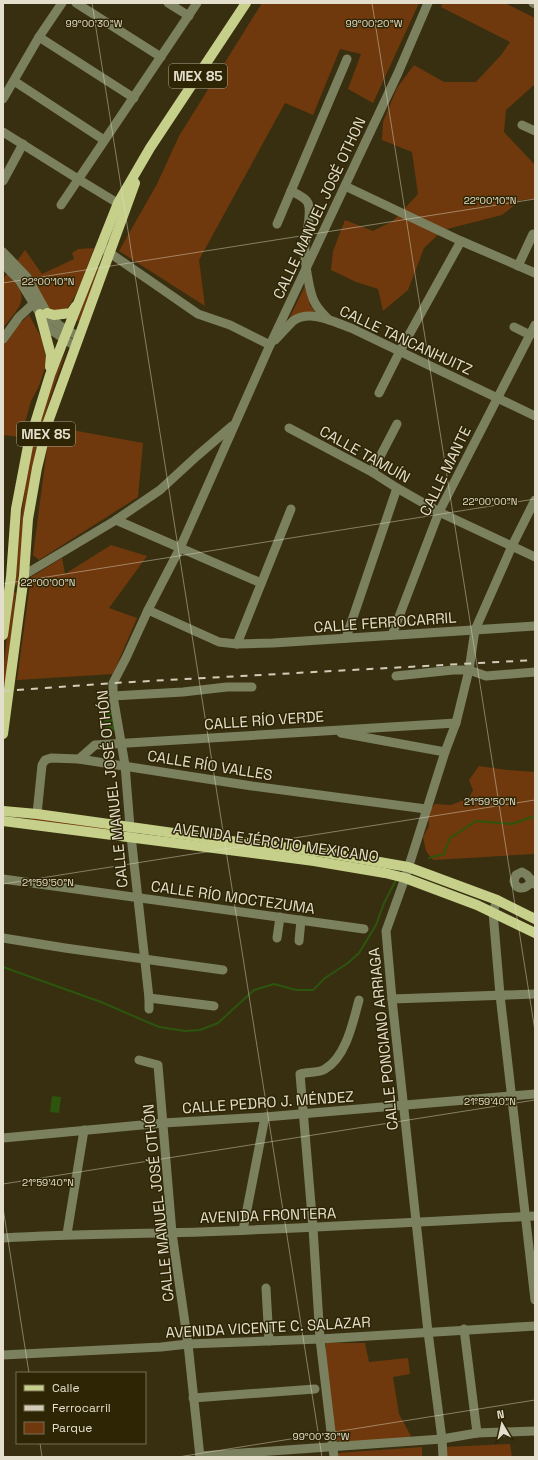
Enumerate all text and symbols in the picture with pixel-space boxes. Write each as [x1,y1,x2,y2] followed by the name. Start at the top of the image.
[66,17,123,30] text: 99°00'30"W
[346,17,403,30] text: 99°00'20"W
[169,64,227,88] road number: MEX 85
[268,114,370,302] street label: CALLE MANUEL JOSÉ OTHON
[464,194,516,207] text: 22°00'10"N
[22,275,74,288] text: 22°00'10"N
[337,301,475,379] street label: CALLE TANCANHUITZ
[316,421,414,487] street label: CALLE TAMUÍN
[17,422,75,446] road number: MEX 85
[415,423,475,519] street label: CALLE MANTE
[463,495,517,508] text: 22°00'00"N
[21,576,75,589] text: 22°00'00"N
[313,608,457,636] street label: CALLE FERROCARRIL
[92,689,132,889] street label: CALLE MANUEL JOSÉ OTHÓN
[203,706,325,734] street label: CALLE RÍO VERDE
[146,746,274,784] street label: CALLE RÍO VALLES
[464,795,516,808] text: 21°59'50"N
[172,818,380,866] street label: AVENIDA EJÉRCITO MEXICANO
[22,876,74,889] text: 21°59'50"N
[150,876,317,918] street label: CALLE RÍO MOCTEZUMA
[364,946,402,1131] street label: CALLE PONCIANO ARRIAGA
[182,1087,354,1117] street label: CALLE PEDRO J. MÉNDEZ
[464,1095,516,1108] text: 21°59'40"N
[138,1103,178,1303] street label: CALLE MANUEL JOSÉ OTHÓN
[22,1176,74,1189] text: 21°59'40"N
[199,1203,337,1227] street label: AVENIDA FRONTERA
[165,1312,371,1342] street label: AVENIDA VICENTE C. SALAZAR
[16,1372,146,1444] legend
[52,1380,80,1396] text: Calle
[52,1400,111,1416] text: Ferrocarril
[482,1404,522,1444] north arrow
[496,1407,505,1422] text: N
[52,1420,92,1436] text: Parque
[293,1430,350,1443] text: 99°00'30"W

